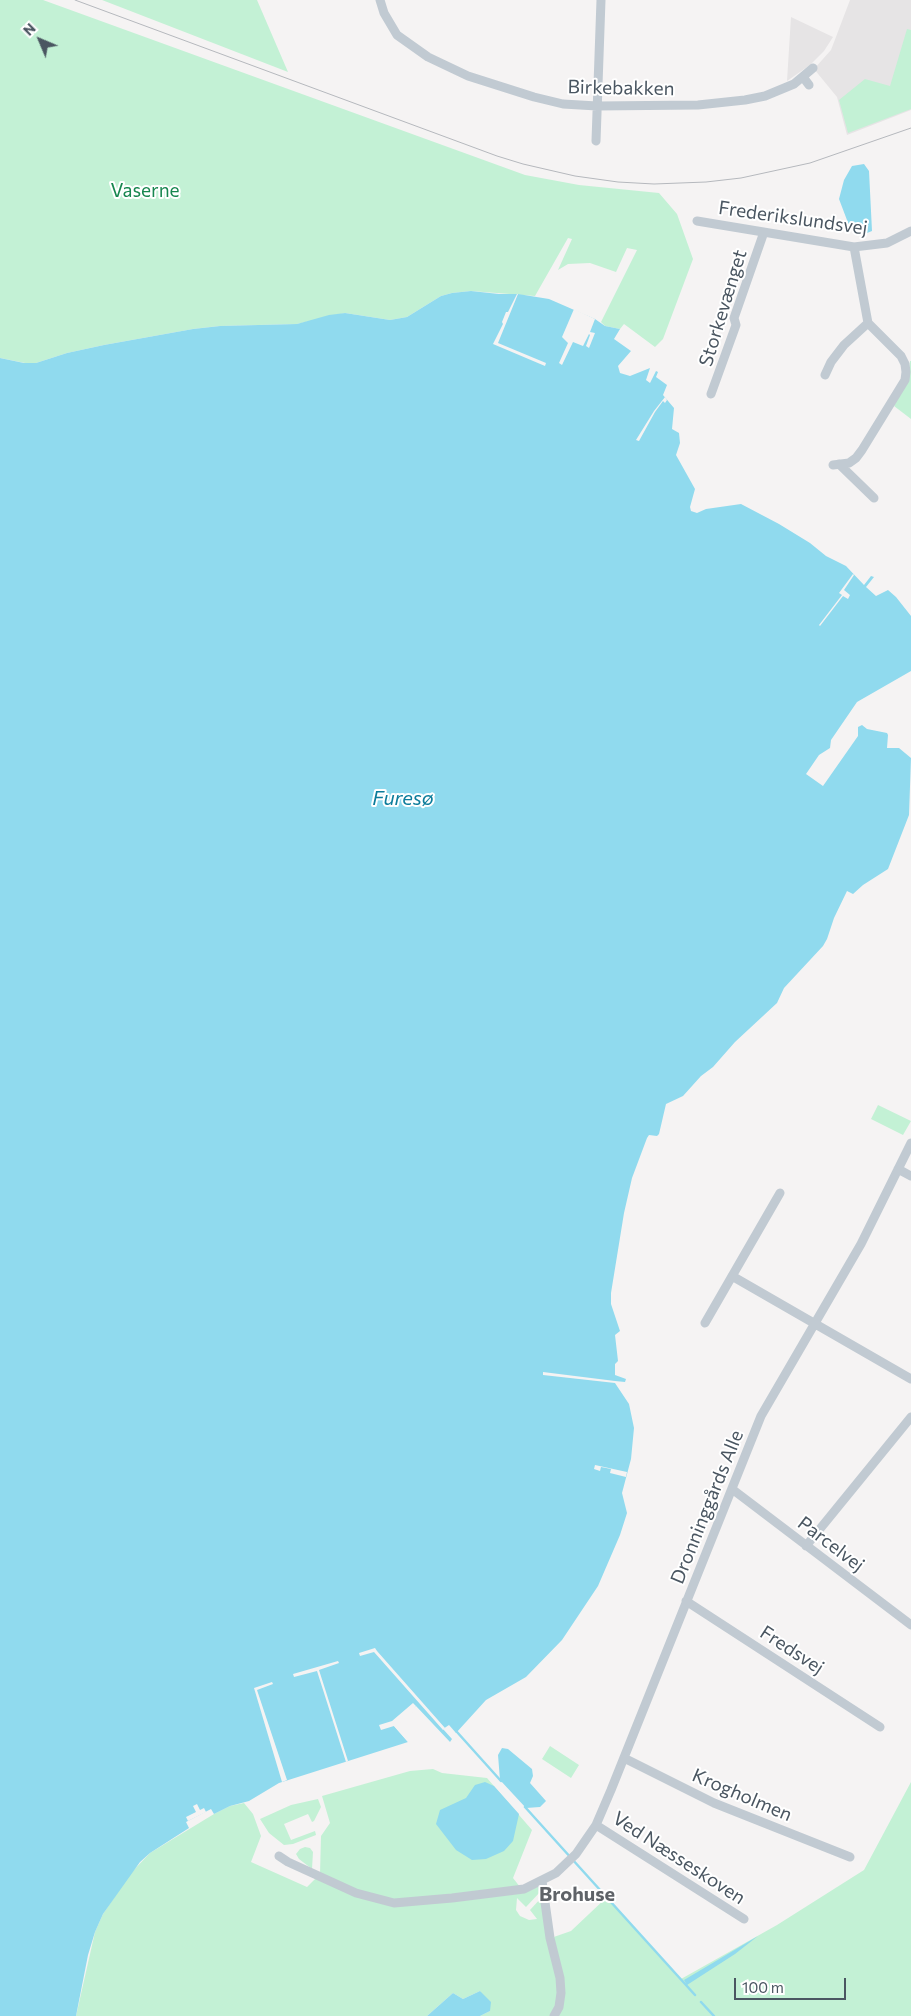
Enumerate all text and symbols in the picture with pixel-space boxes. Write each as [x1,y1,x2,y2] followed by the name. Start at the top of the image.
[15,15,65,65] north arrow
[19,19,39,39] text: N
[567,76,675,100] street label: Birkebakken
[110,180,180,202] park label: Vaserne
[717,196,869,240] street label: Frederikslundsvej
[694,247,752,369] street label: Storkevænget
[372,786,434,810] water label: Furesø
[666,1427,748,1587] street label: Dronninggårds Alle
[793,1512,869,1576] street label: Parcelvej
[756,1621,828,1679] street label: Fredsvej
[689,1764,795,1826] street label: Krogholmen
[609,1807,749,1909] street label: Ved Næsseskoven
[539,1882,615,1906] district label: Brohuse
[736,1968,848,2000] scale bar
[742,1978,784,1996] text: 100 m

